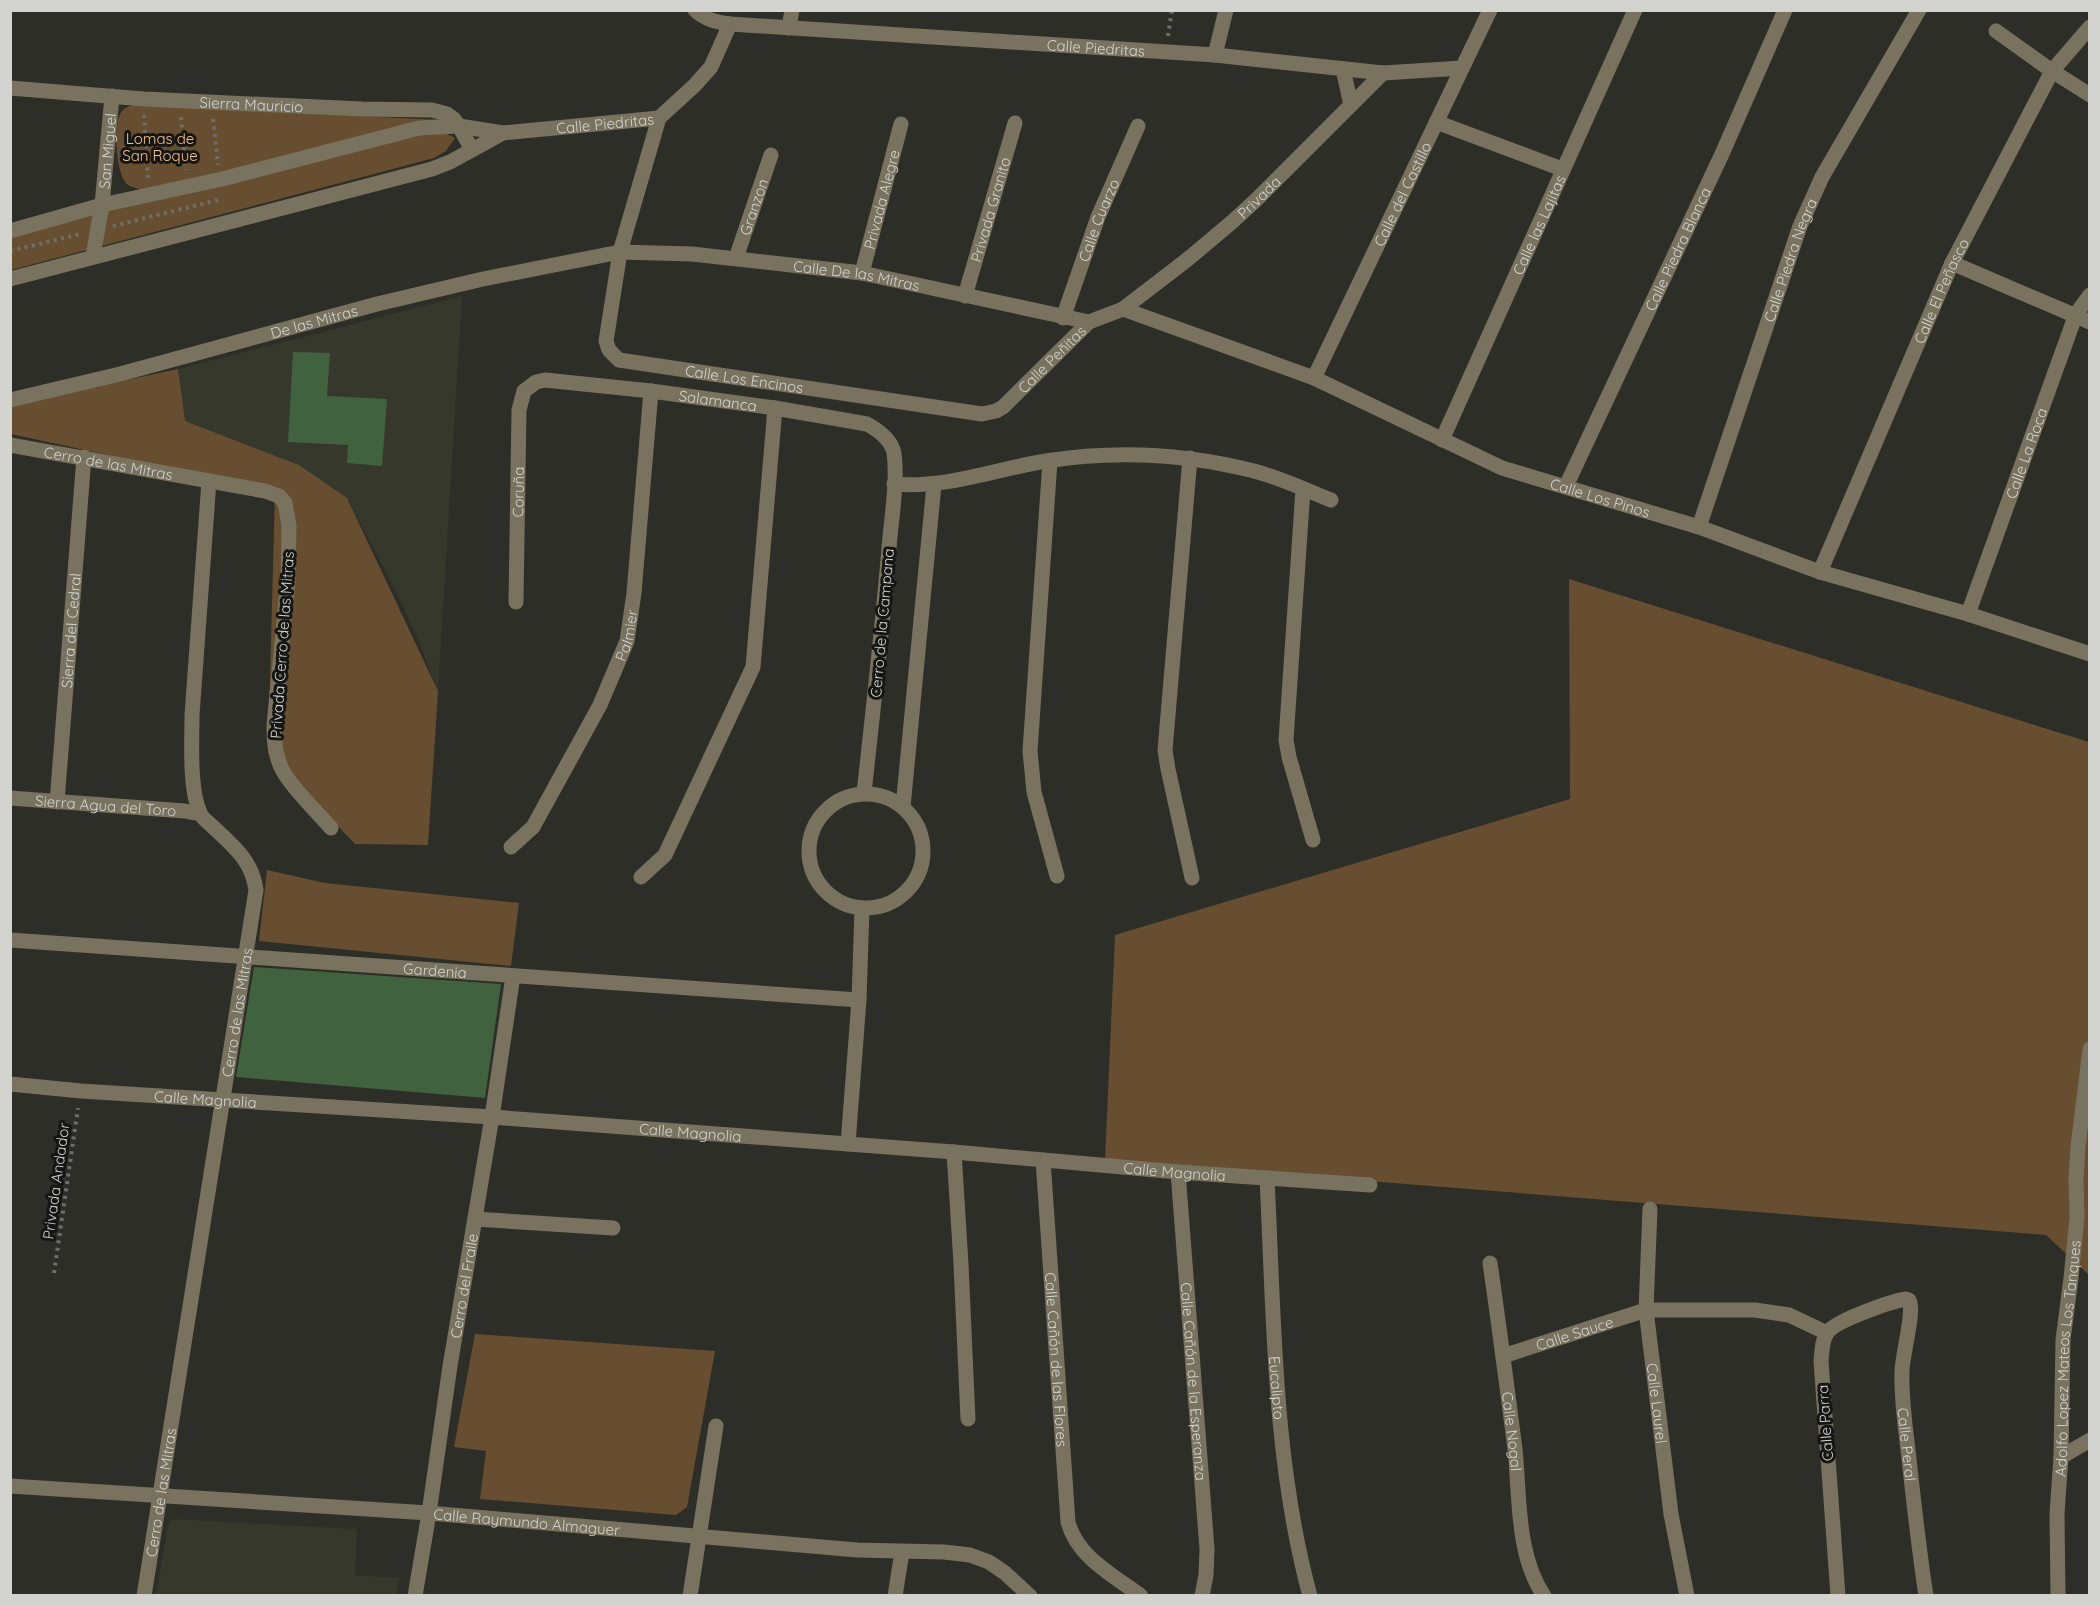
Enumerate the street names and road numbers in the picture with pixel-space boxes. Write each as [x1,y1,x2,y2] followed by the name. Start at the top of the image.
[1046,35,1146,60] street label: Calle Piedritas
[199,92,304,116] street label: Sierra Mauricio
[555,109,655,137] street label: Calle Piedritas
[94,112,120,190] street label: San Miguel
[1369,139,1435,249] street label: Calle del Castillo
[859,148,903,251] street label: Privada Alegre
[966,155,1014,264] street label: Privada Granito
[1233,172,1284,222] street label: Privada
[1508,172,1569,278] street label: Calle las Lajitas
[735,176,772,238] street label: Granzon
[1074,176,1123,264] street label: Calle Cuarzo
[1640,184,1715,314] street label: Calle Piedra Blanca
[1759,195,1821,324] street label: Calle Piedra Negra
[1909,235,1973,346] street label: Calle El Peñasco
[792,256,922,295] street label: Calle De las Mitras
[268,300,360,342] street label: De las Mitras
[1013,321,1090,397] street label: Calle Peñitas
[684,360,805,397] street label: Calle Los Encinos
[678,385,758,415] street label: Salamanca
[2001,405,2051,501] street label: Calle La Roca
[42,442,174,484] street label: Cerro de las Mitras
[508,466,528,518] street label: Coruña
[1548,473,1652,521] street label: Calle Los Pinos
[866,548,898,698] street label: Cerro de la Campana
[266,551,298,739] street label: Privada Cerro de las Mitras
[56,572,84,689] street label: Sierra del Cedral
[610,608,641,664] street label: Palmier
[35,790,177,820] street label: Sierra Agua del Toro
[217,946,256,1078] street label: Cerro de las Mitras
[402,958,467,982] street label: Gardenia
[154,1086,257,1112] street label: Calle Magnolia
[638,1119,742,1145] street label: Calle Magnolia
[38,1121,74,1241] street label: Privada Andador
[1123,1158,1226,1185] street label: Calle Magnolia
[445,1232,482,1340] street label: Cerro del Fraile
[2050,1239,2084,1477] street label: Adolfo Lopez Mateos Los Tanques
[1041,1272,1072,1447] street label: Calle Cañón de las Flores
[1177,1282,1211,1481] street label: Calle Cañón de la Esperanza
[1533,1312,1616,1354] street label: Calle Sauce
[1266,1355,1289,1420] street label: Eucalipto
[1643,1362,1672,1445] street label: Calle Laurel
[1813,1384,1837,1462] street label: Calle Parra
[1498,1391,1526,1472] street label: Calle Nogal
[1894,1407,1921,1482] street label: Calle Peral
[141,1426,180,1558] street label: Cerro de las Mitras
[433,1504,621,1539] street label: Calle Raymundo Almaguer

